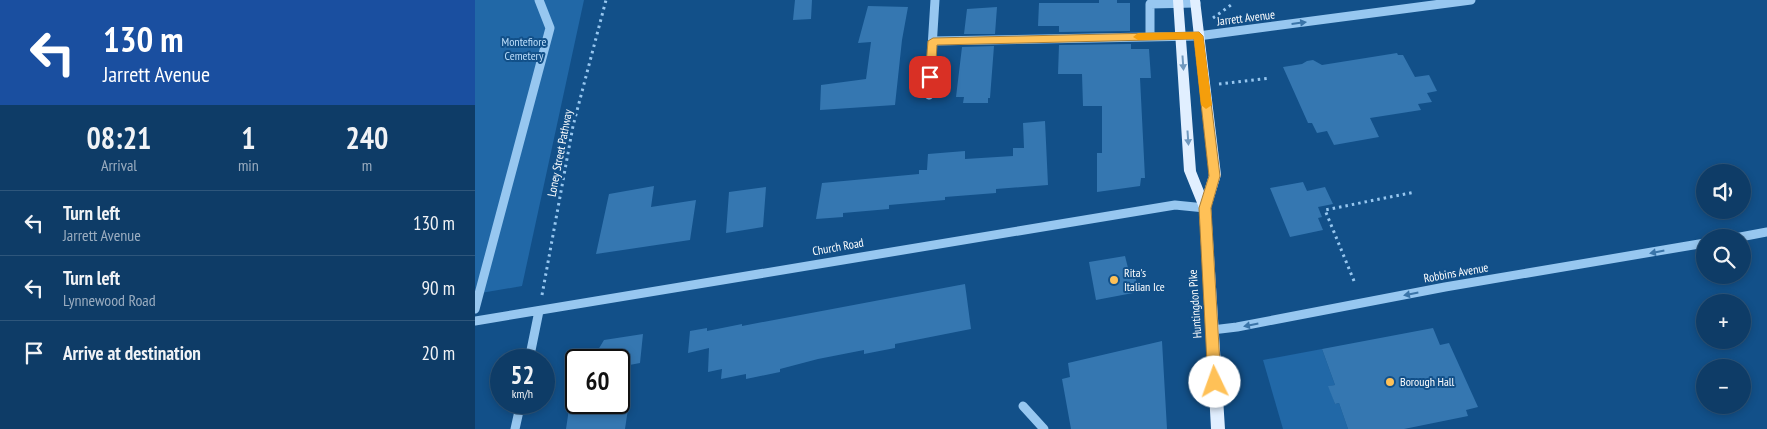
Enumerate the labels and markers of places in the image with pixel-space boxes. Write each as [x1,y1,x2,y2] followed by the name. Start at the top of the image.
[909,56,951,98] pin
[1124,265,1165,294] place label: Rita's Italian Ice
[1108,274,1120,286] marker: Rita's Italian Ice
[1400,374,1455,389] place label: Borough Hall
[1384,376,1396,388] marker: Borough Hall

